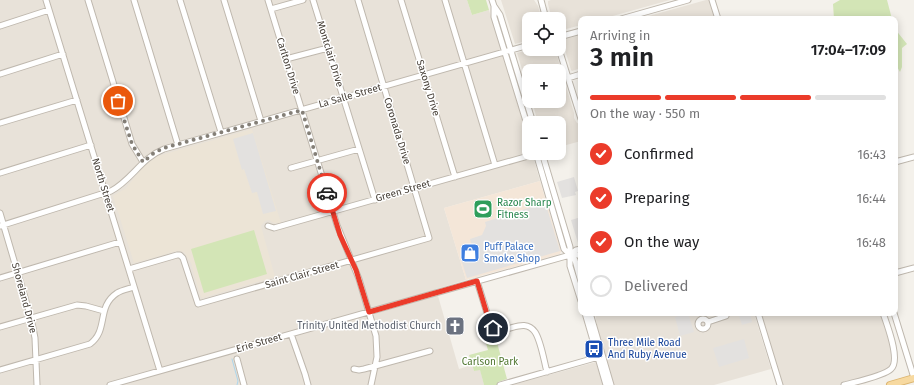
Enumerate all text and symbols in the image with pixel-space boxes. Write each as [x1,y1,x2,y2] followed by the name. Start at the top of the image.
[522,12,566,160] map controls
[522,12,566,56] button: locate
[314,19,346,89] street label: Montclair Drive
[590,28,650,43] text: Arriving in
[274,36,302,96] street label: Carlton Drive
[811,41,886,59] text: 17:04–17:09
[590,42,654,73] text: 3 min
[414,58,442,118] street label: Saxony Drive
[522,64,566,108] button: +
[317,81,383,111] street label: La Salle Street
[101,84,135,118] pin
[107,90,129,112] icon: bag
[381,96,413,166] street label: Coronada Drive
[590,106,700,121] text: On the way · 550 m
[522,116,566,160] button: −
[590,143,612,165] icon: check
[624,145,694,163] text: Confirmed
[857,147,886,162] text: 16:43
[89,157,117,214] street label: North Street
[307,173,347,213] courier
[374,177,432,205] street label: Green Street
[316,182,338,204] icon: car
[590,187,612,209] icon: check
[624,189,689,207] text: Preparing
[857,191,886,206] text: 16:44
[497,197,552,221] place label: Razor Sharp Fitness
[472,198,494,220] sports icon: Razor Sharp Fitness
[590,231,612,253] icon: check
[624,233,699,251] text: On the way
[856,235,886,250] text: 16:48
[484,241,540,265] place label: Puff Palace Smoke Shop
[459,242,481,264] shop icon: Puff Palace Smoke Shop
[264,259,341,291] street label: Saint Clair Street
[9,261,39,335] street label: Shoreland Drive
[624,277,688,295] text: Delivered
[476,311,510,345] pin
[444,315,466,337] church icon: Trinity United Methodist Church
[482,317,504,339] icon: home
[297,320,441,332] place label: Trinity United Methodist Church
[235,331,284,355] street label: Erie Street
[608,337,687,361] place label: Three Mile Road And Ruby Avenue
[583,338,605,360] bus stop icon: Three Mile Road And Ruby Avenue
[462,356,519,368] park label: Carlson Park

